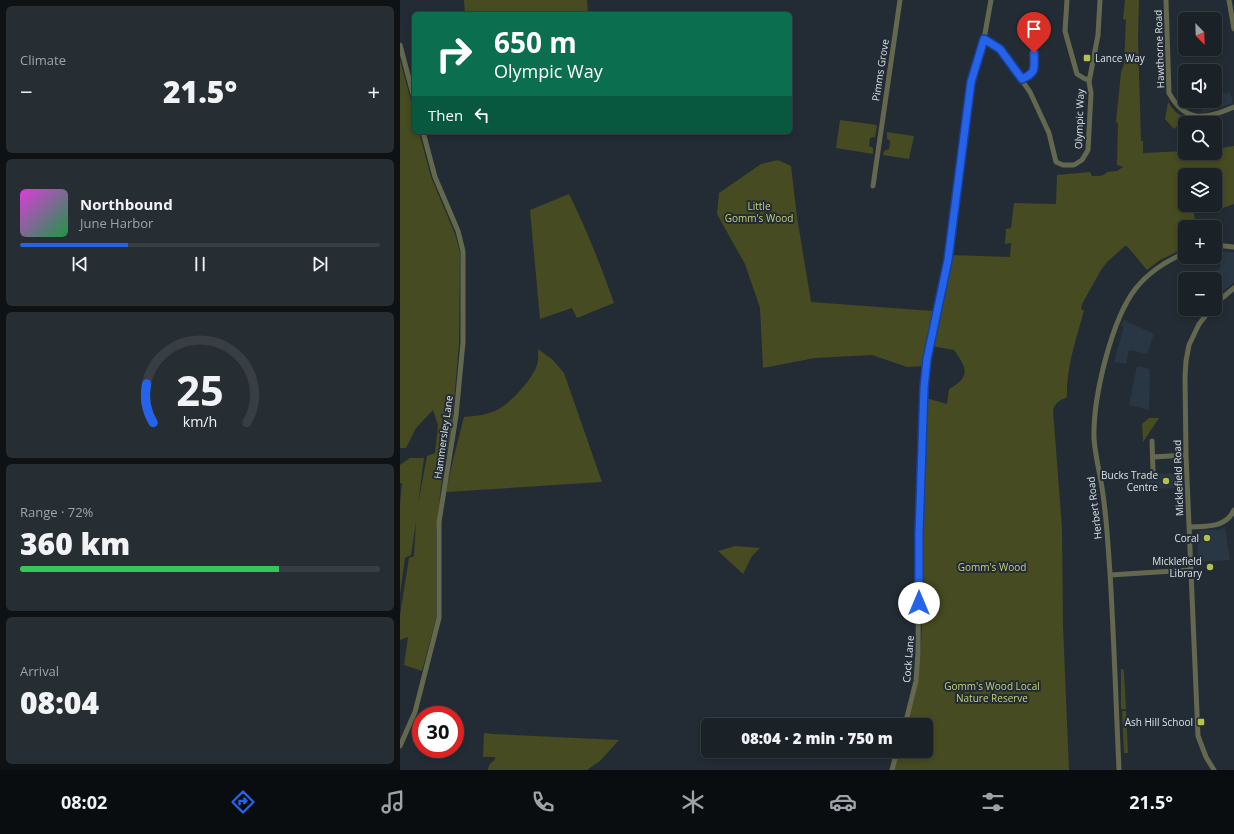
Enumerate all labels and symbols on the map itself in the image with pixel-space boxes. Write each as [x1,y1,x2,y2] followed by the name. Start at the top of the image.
[1151,9,1167,89] street label: Hawthorne Road
[1017,12,1051,53] pin
[1178,12,1222,56] north arrow
[868,38,892,102] street label: Pimms Grove
[1095,51,1146,65] place label: Lance Way
[1082,53,1092,63] marker: Lance Way
[1071,88,1087,149] street label: Olympic Way
[725,199,793,225] park label: Little Gomm's Wood
[430,394,456,480] street label: Hammersley Lane
[1170,440,1186,516] street label: Micklefield Road
[1101,468,1158,494] place label: Bucks Trade Centre
[1083,476,1105,540] street label: Herbert Road
[1161,476,1171,486] marker: Bucks Trade Centre
[1175,531,1199,545] place label: Coral
[1202,533,1212,543] marker: Coral
[1152,554,1203,580] place label: Micklefield Library
[958,560,1026,574] park label: Gomm's Wood
[1205,562,1215,572] marker: Micklefield Library
[898,582,940,624] position arrow
[899,634,917,683] street label: Cock Lane
[944,679,1040,705] park label: Gomm's Wood Local Nature Reserve
[412,706,464,758] speed limit sign: 30
[1125,715,1193,729] place label: Ash Hill School
[1196,717,1206,727] marker: Ash Hill School

